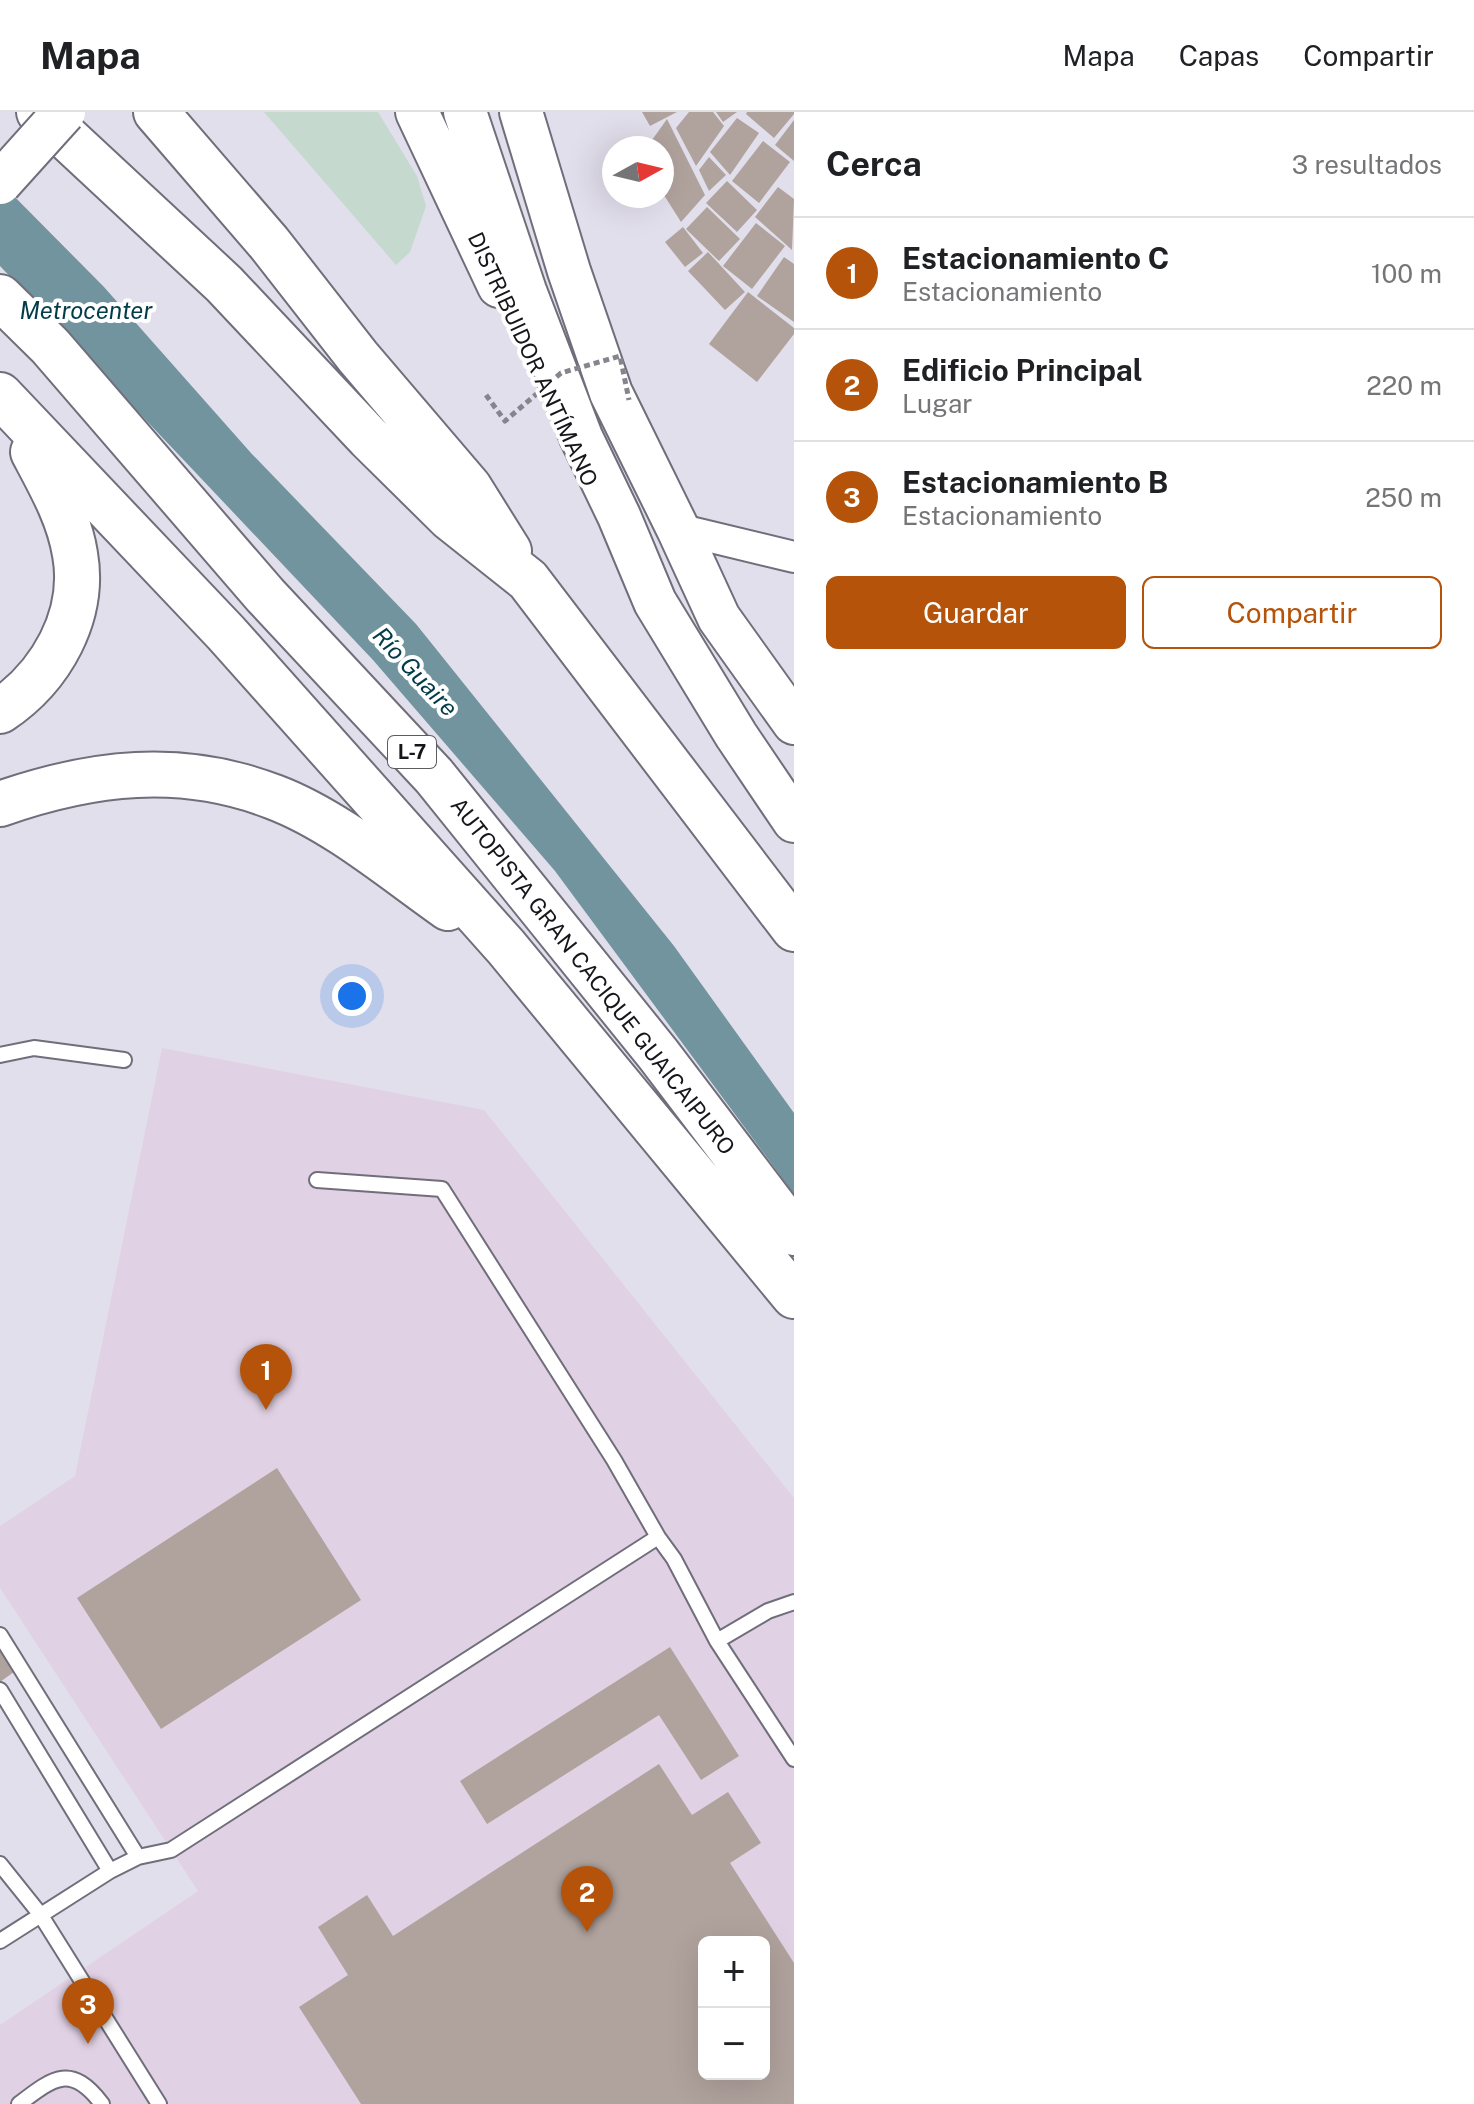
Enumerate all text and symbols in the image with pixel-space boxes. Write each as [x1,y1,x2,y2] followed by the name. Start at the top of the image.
[40,33,141,78] text: Mapa
[1062,39,1135,72] text: Mapa
[1179,39,1259,72] text: Capas
[1303,39,1434,72] text: Compartir
[602,136,674,208] north arrow
[826,144,922,184] text: Cerca
[1292,149,1442,180] text: 3 resultados
[463,228,603,490] street label: DISTRIBUIDOR ANTÍMANO
[902,240,1169,276] text: Estacionamiento C
[846,258,858,289] text: 1
[1371,258,1442,289] text: 100 m
[902,276,1102,307] text: Estacionamiento
[20,296,153,324] water label: Metrocenter
[902,352,1143,388] text: Edificio Principal
[844,370,860,401] text: 2
[1366,370,1442,401] text: 220 m
[902,388,972,419] text: Lugar
[902,464,1168,500] text: Estacionamiento B
[843,482,861,513] text: 3
[1365,482,1442,513] text: 250 m
[902,500,1102,531] text: Estacionamiento
[826,576,1126,649] button: Guardar
[1142,576,1442,649] button: Compartir
[368,621,464,722] water label: Río Guaire
[388,736,436,768] road number: L-7
[446,792,740,1160] street label: AUTOPISTA GRAN CACIQUE GUAICAIPURO
[332,976,372,1016] your location
[240,1344,292,1410] pin: 1
[561,1866,613,1932] pin: 2
[698,1936,770,2080] map controls
[698,1936,770,2008] button: +
[62,1978,114,2044] pin: 3
[698,2008,770,2080] button: −

